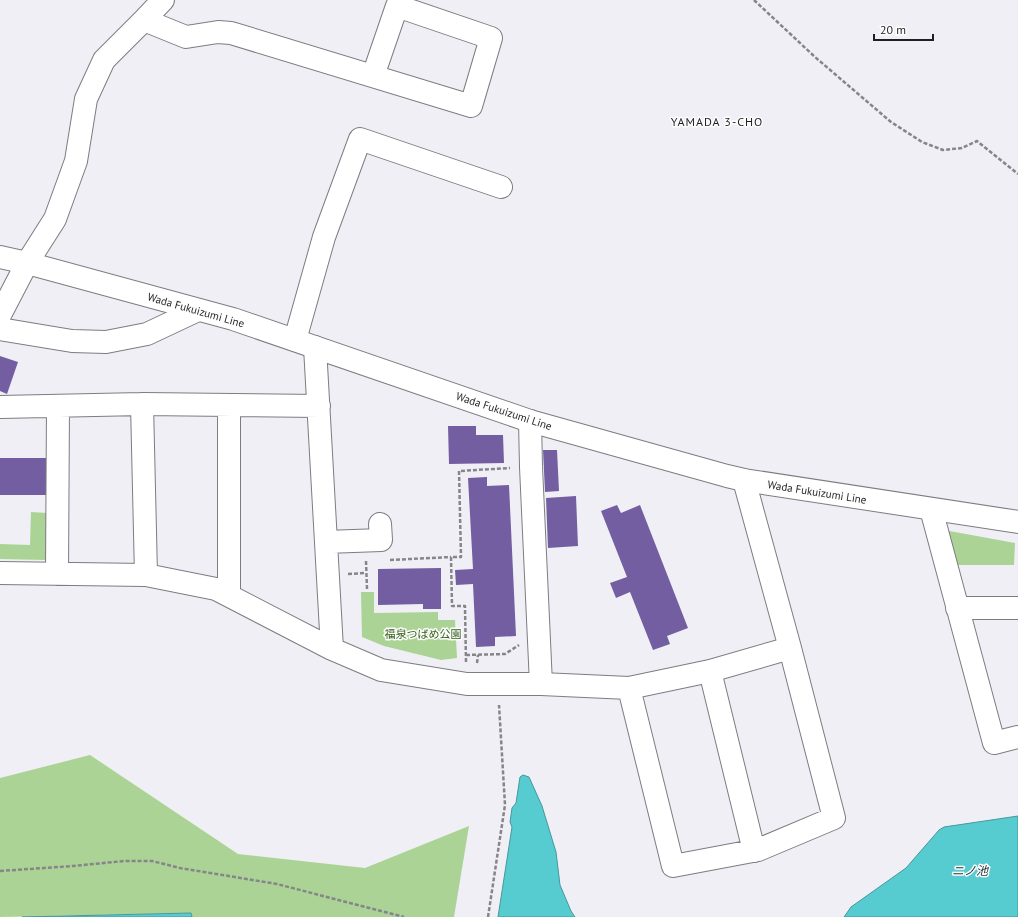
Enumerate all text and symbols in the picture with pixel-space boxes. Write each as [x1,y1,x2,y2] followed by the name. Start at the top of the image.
[874,16,933,42] scale bar
[880,22,906,37] text: 20 m
[671,114,763,129] district label: YAMADA 3-CHO
[146,289,246,331] street label: Wada Fukuizumi Line
[454,389,554,433] street label: Wada Fukuizumi Line
[766,477,868,507] street label: Wada Fukuizumi Line
[385,627,462,641] park label: 福泉つばめ公園
[952,863,989,878] water label: ニノ池

